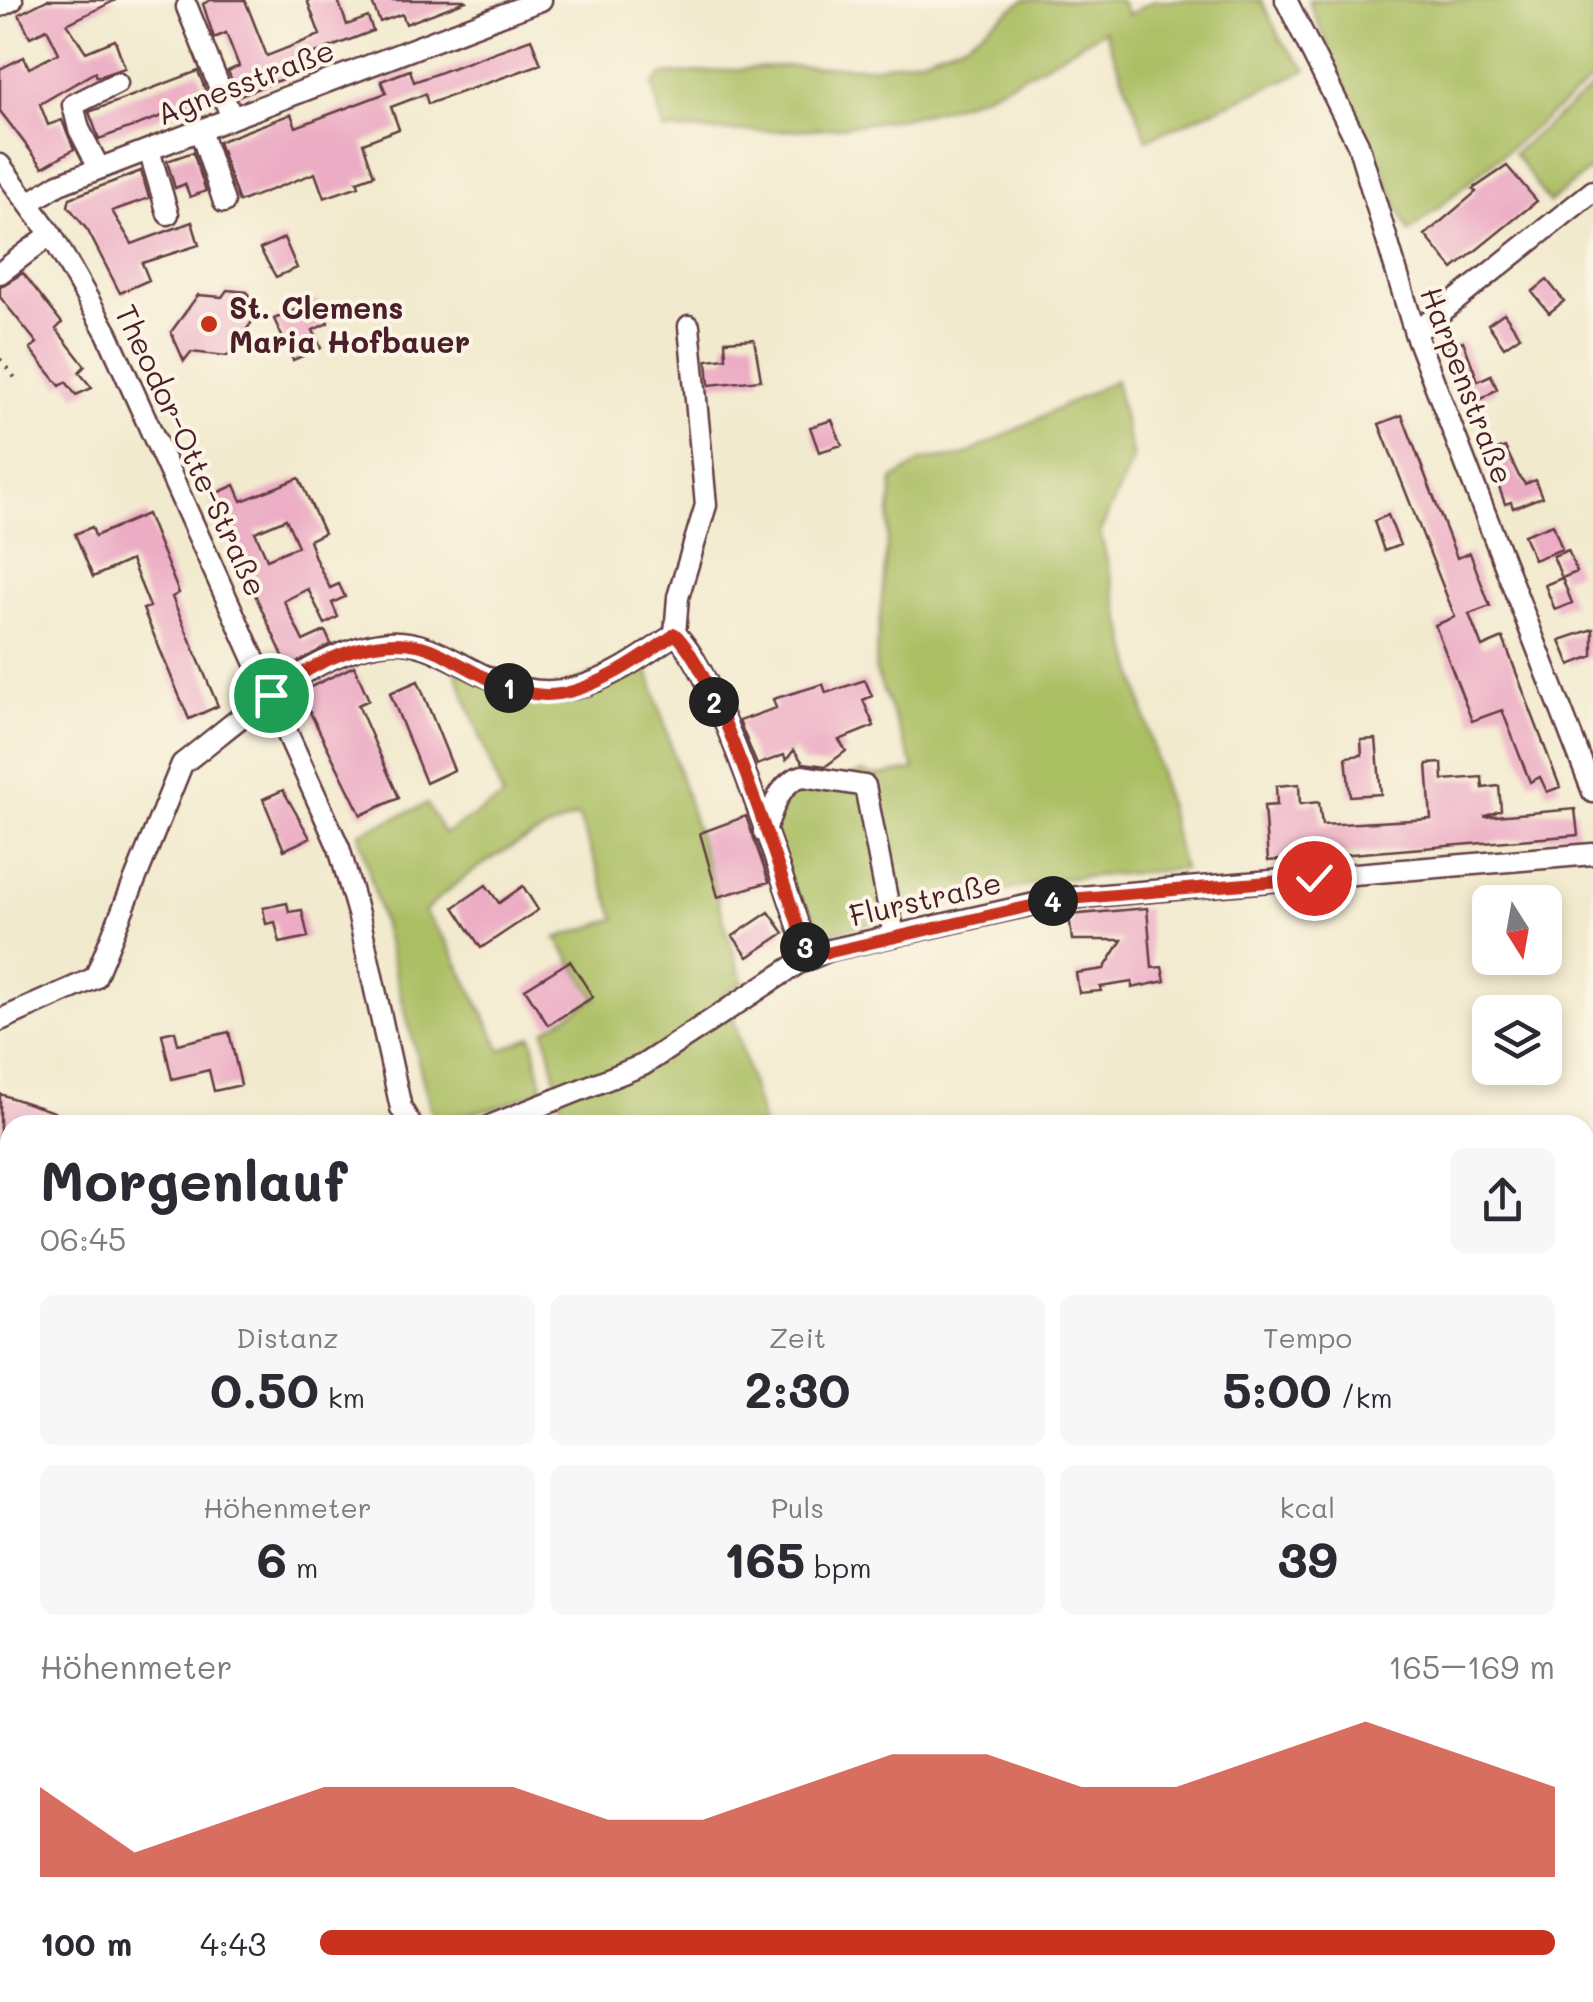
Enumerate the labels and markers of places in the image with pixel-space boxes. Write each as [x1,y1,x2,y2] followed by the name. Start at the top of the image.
[229,287,470,361] place label: St. Clemens Maria Hofbauer
[198,313,220,335] marker: St. Clemens Maria Hofbauer
[229,653,314,738] pin
[484,663,534,713] pin: 1
[689,677,739,727] pin: 2
[1272,836,1357,921] pin
[1028,876,1078,926] pin: 4
[780,922,830,972] pin: 3

